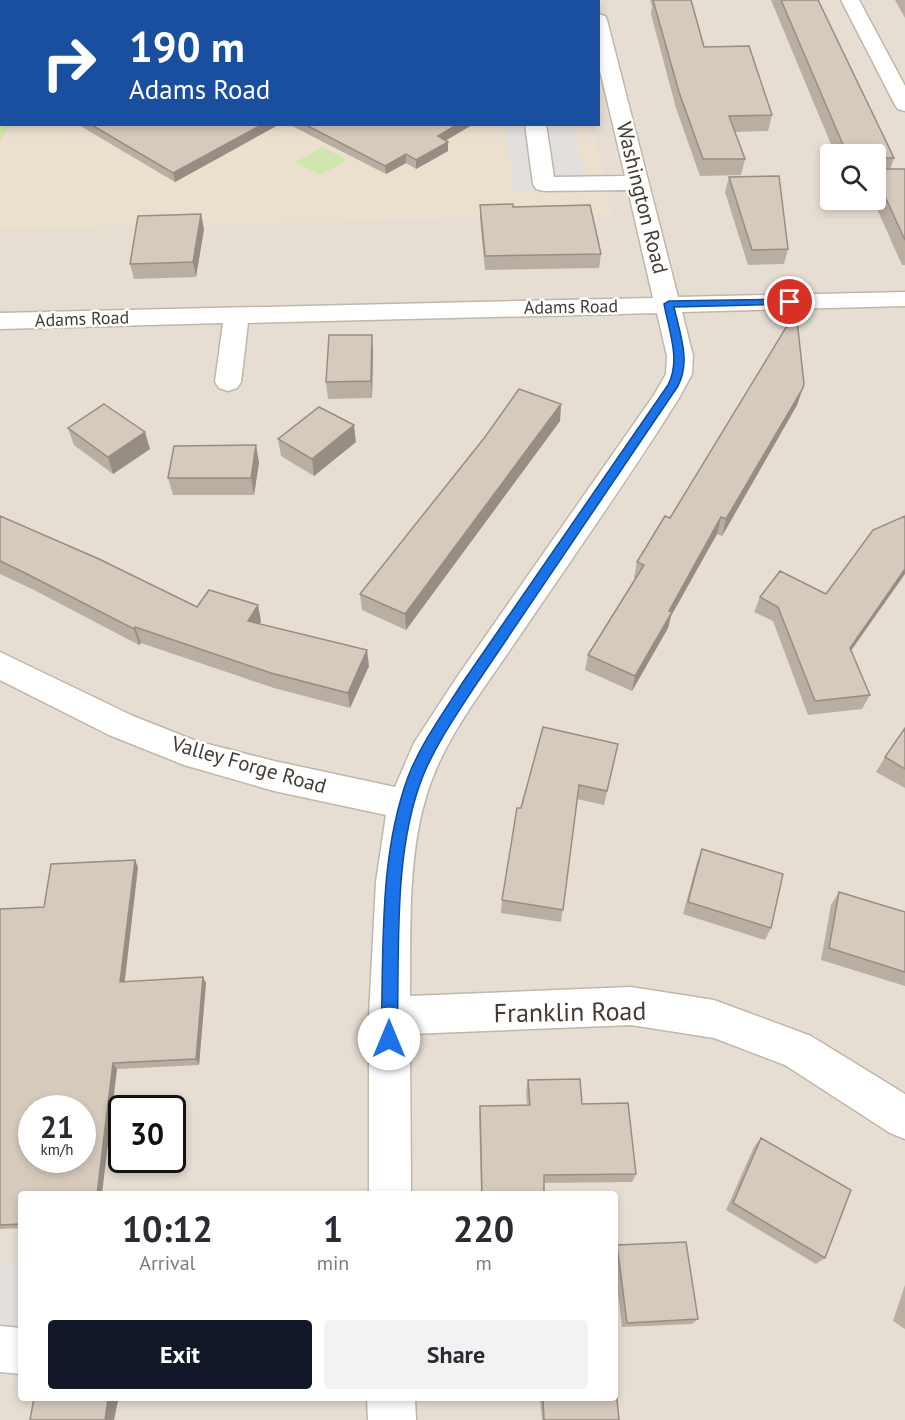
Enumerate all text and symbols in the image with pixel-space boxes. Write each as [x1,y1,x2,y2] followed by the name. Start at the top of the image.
[129,19,245,74] text: 190 m
[30,24,108,102] icon: right
[129,72,270,106] text: Adams Road
[611,119,674,277] street label: Washington Road
[820,144,886,210] map controls
[820,144,886,210] button: search
[764,276,815,327] pin
[773,285,806,318] icon: arrive
[524,294,618,319] street label: Adams Road
[34,305,129,332] street label: Adams Road
[168,729,330,800] street label: Valley Forge Road
[493,994,647,1029] street label: Franklin Road
[357,1007,421,1071] position arrow
[108,1095,186,1173] speed limit sign: 30
[40,1107,74,1146] text: 21
[41,1140,73,1159] text: km/h
[122,1205,213,1252] text: 10:12
[323,1205,343,1252] text: 1
[453,1205,514,1252] text: 220
[139,1250,195,1276] text: Arrival
[317,1250,349,1276] text: min
[476,1250,492,1276] text: m
[48,1320,312,1389] button: Exit
[324,1320,588,1389] button: Share

